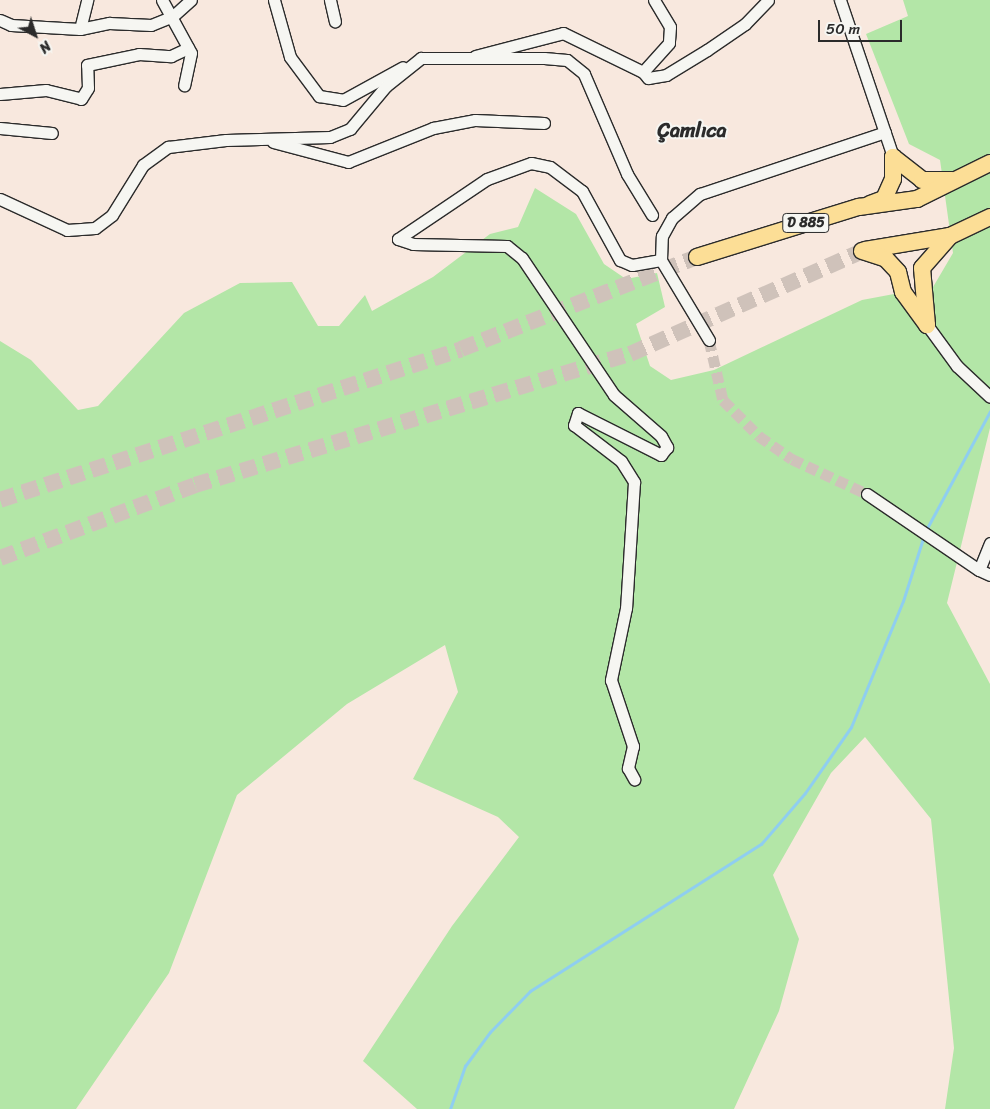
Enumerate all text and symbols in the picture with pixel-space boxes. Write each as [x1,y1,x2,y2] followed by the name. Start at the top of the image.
[10,10,60,60] north arrow
[820,10,904,42] scale bar
[826,16,860,42] text: 50 m
[33,34,57,60] text: N
[657,118,727,142] district label: Çamlıca
[782,212,830,234] road number: D 885

